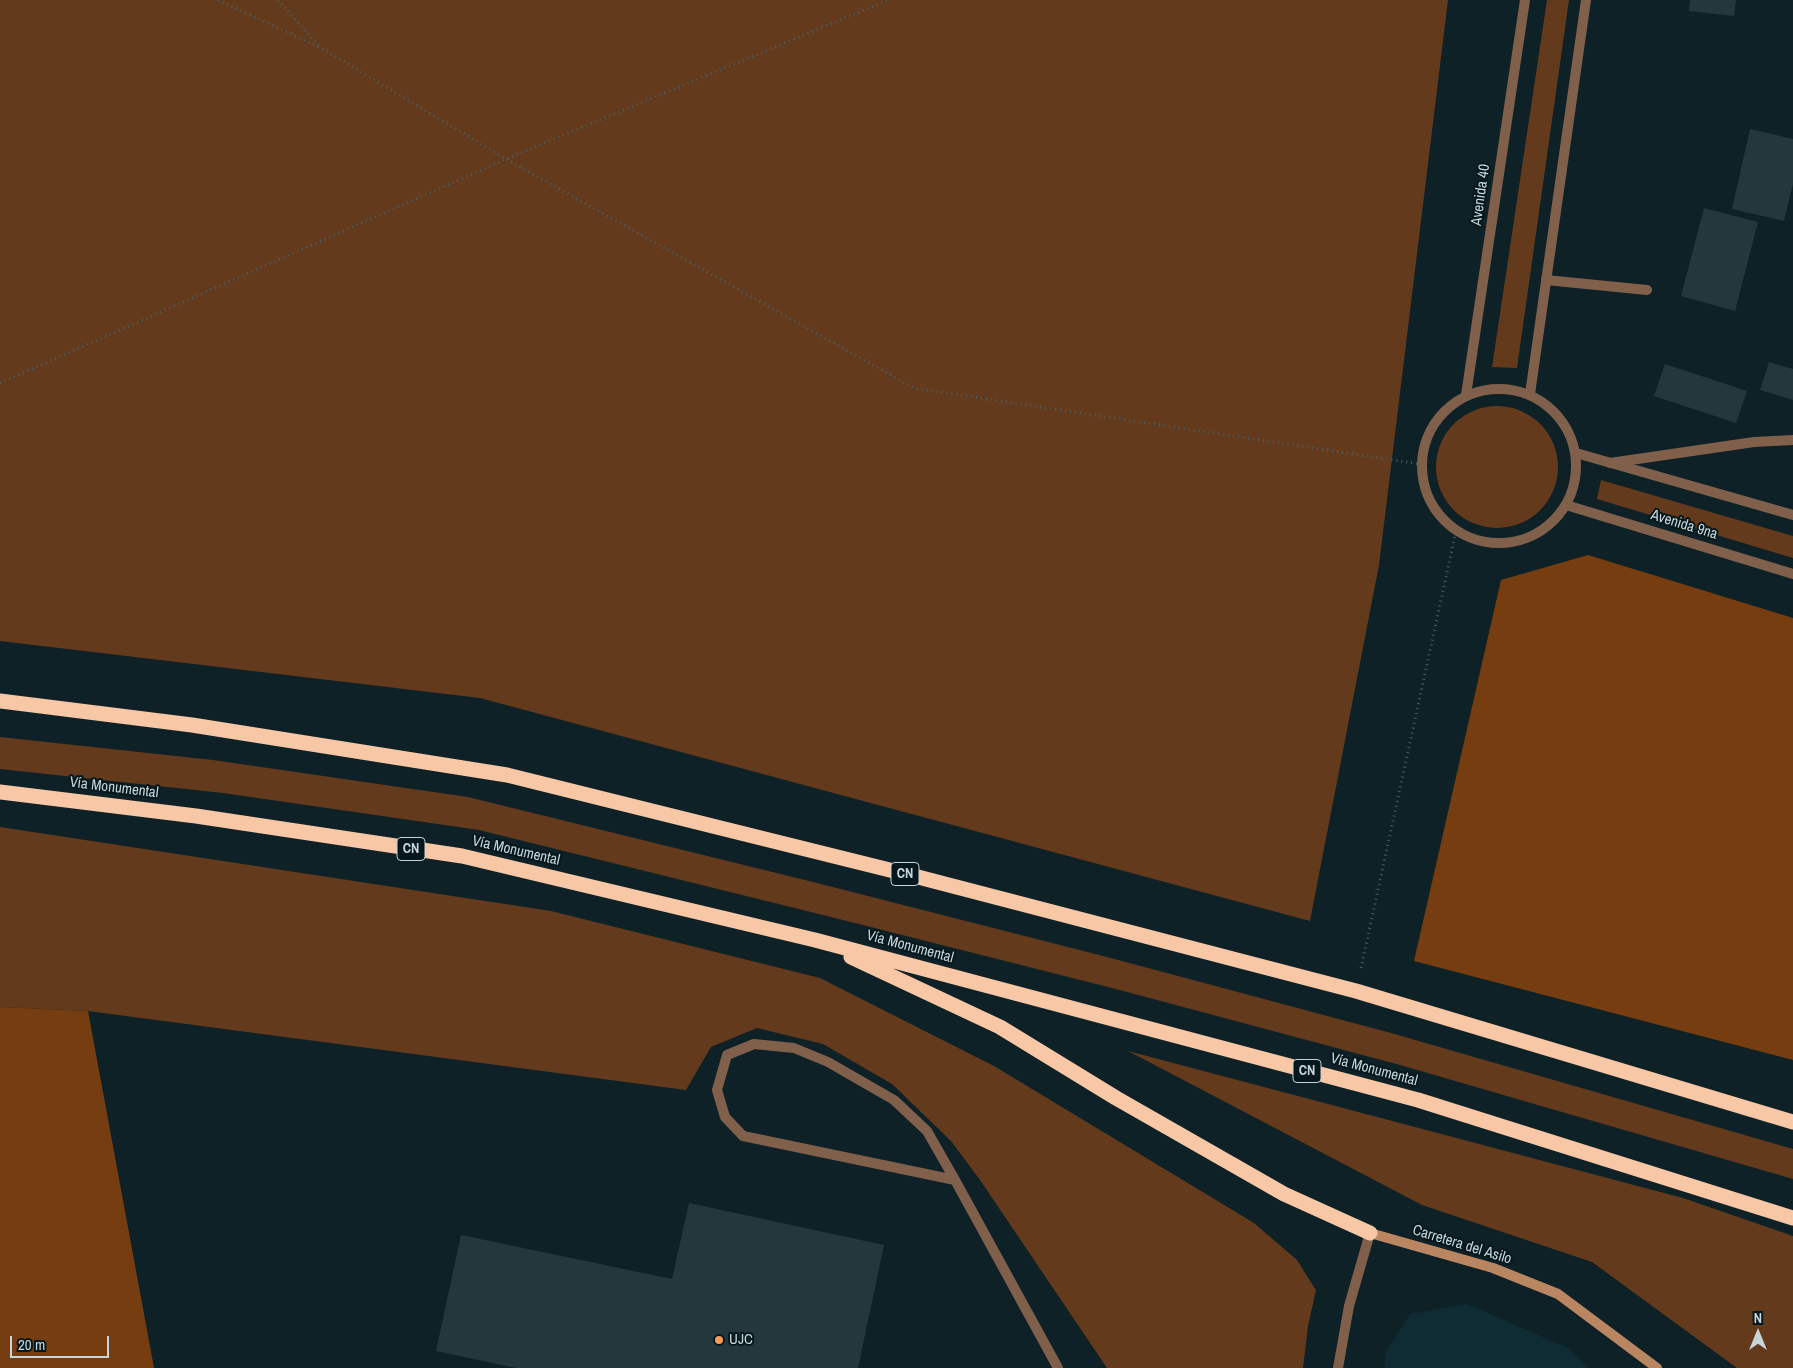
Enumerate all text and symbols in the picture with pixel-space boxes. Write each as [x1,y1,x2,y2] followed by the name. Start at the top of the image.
[1468,163,1494,227] street label: Avenida 40
[1648,506,1720,544] street label: Avenida 9na
[69,774,159,802] street label: Vía Monumental
[470,832,562,870] street label: Vía Monumental
[397,838,425,861] road number: CN
[891,862,919,886] road number: CN
[865,927,955,967] street label: Vía Monumental
[1329,1050,1419,1090] street label: Vía Monumental
[1293,1060,1321,1082] road number: CN
[1410,1221,1514,1269] street label: Carretera del Asilo
[1733,1308,1783,1358] north arrow
[1754,1309,1762,1327] text: N
[12,1326,111,1358] scale bar
[729,1331,753,1349] place label: UJC
[18,1334,45,1355] text: 20 m
[713,1334,725,1346] marker: UJC

